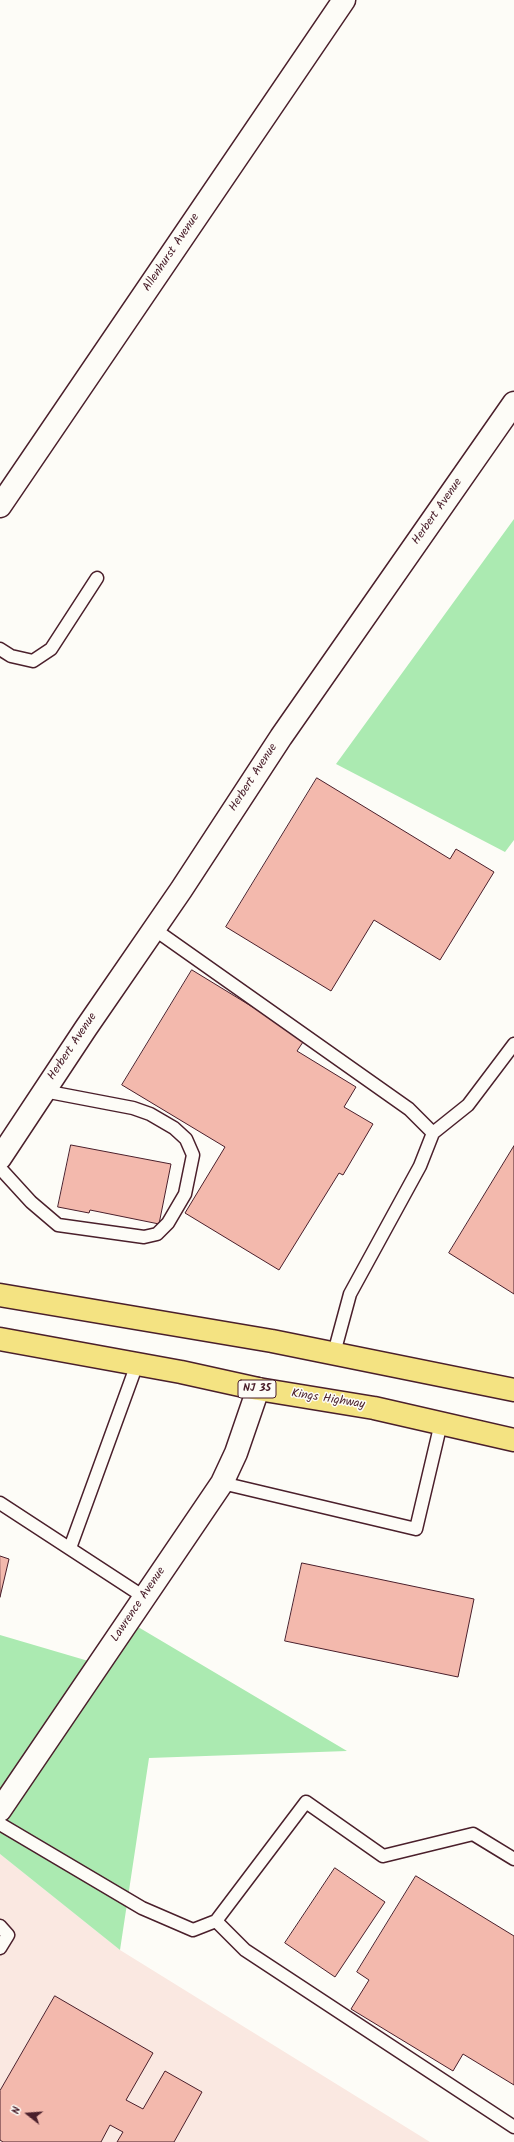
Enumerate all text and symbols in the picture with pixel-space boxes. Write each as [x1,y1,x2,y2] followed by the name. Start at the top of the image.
[141,211,203,295] street label: Allenhurst Avenue
[410,476,466,548] street label: Herbert Avenue
[227,741,281,815] street label: Herbert Avenue
[45,1011,101,1083] street label: Herbert Avenue
[238,1380,276,1398] road number: NJ 35
[290,1387,366,1413] street label: Kings Highway
[109,1565,169,1645] street label: Lawrence Avenue
[8,2094,48,2134] north arrow
[7,2105,26,2116] text: N

